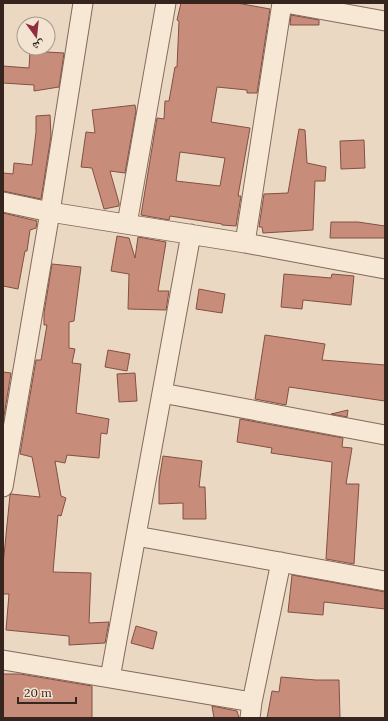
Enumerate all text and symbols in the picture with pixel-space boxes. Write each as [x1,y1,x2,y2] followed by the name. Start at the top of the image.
[16,16,56,56] north arrow
[31,36,46,54] text: ش
[18,679,76,705] scale bar
[24,685,52,700] text: 20 m

